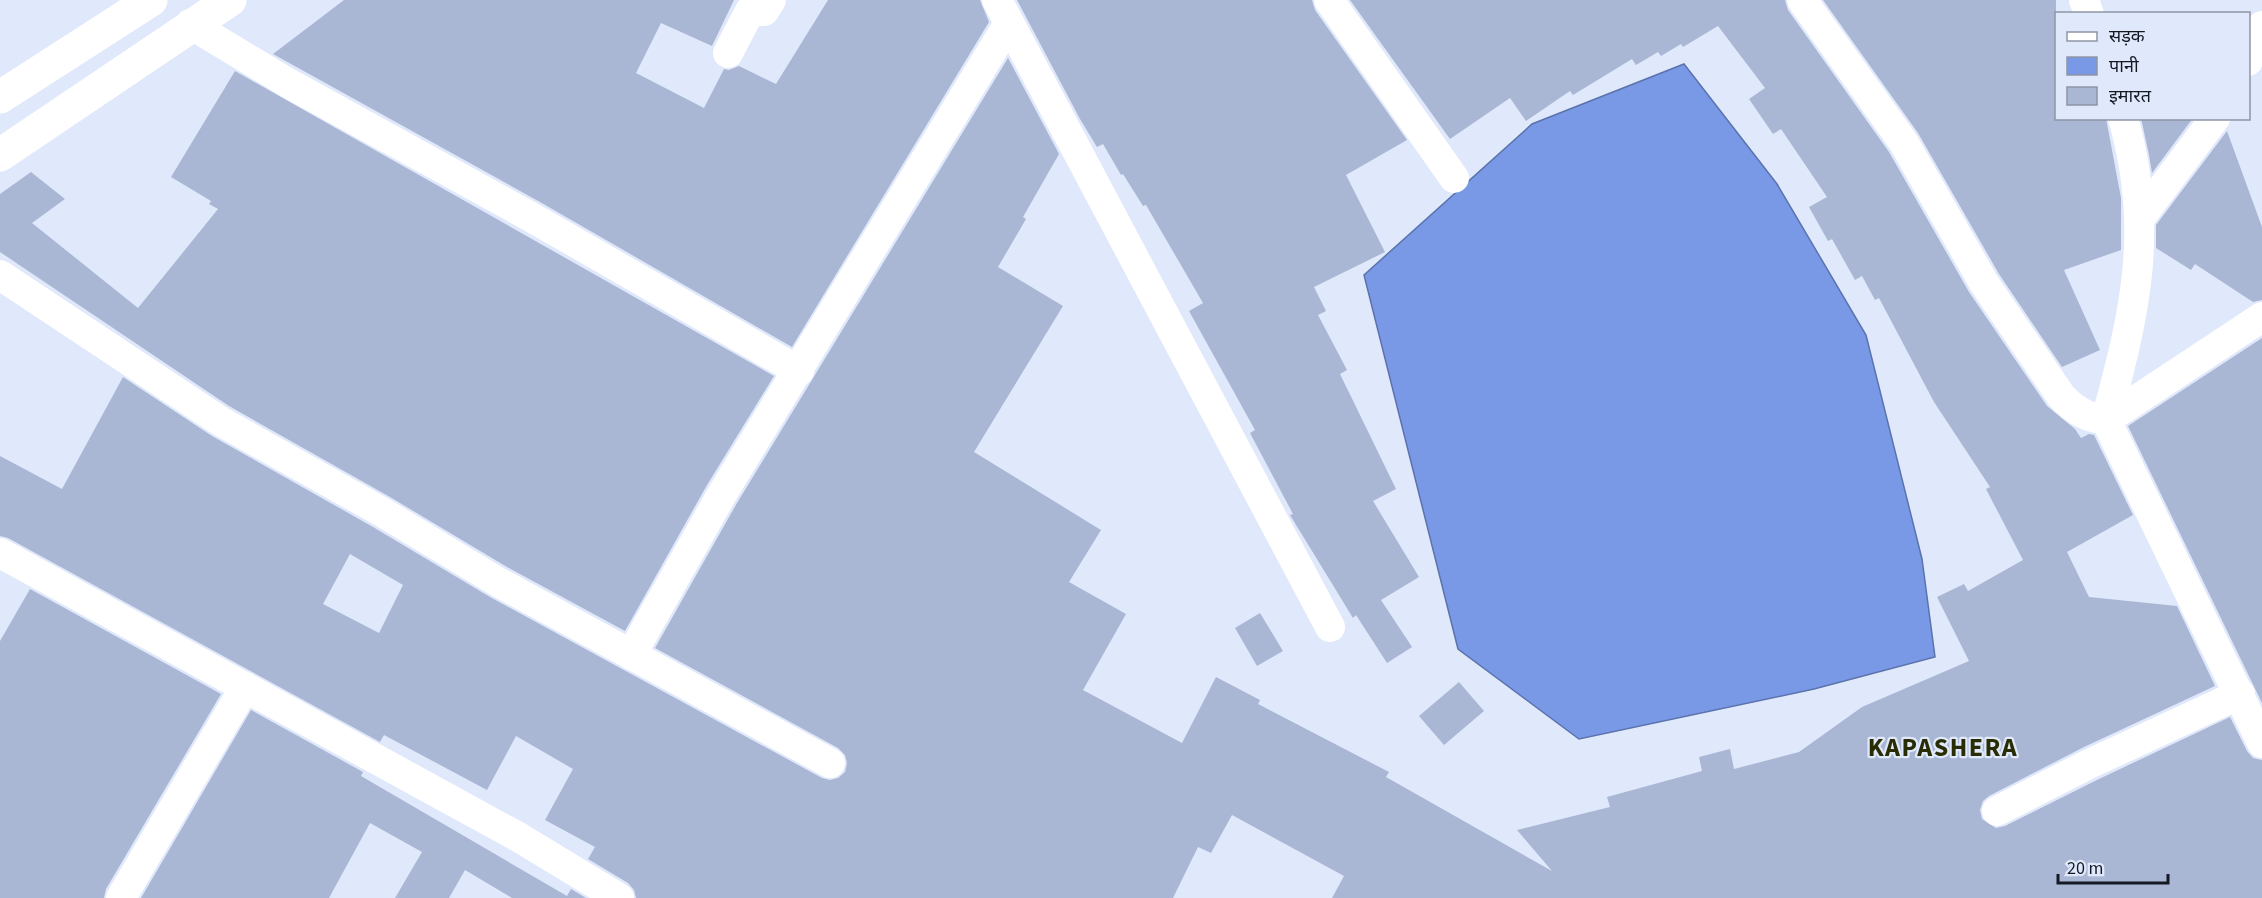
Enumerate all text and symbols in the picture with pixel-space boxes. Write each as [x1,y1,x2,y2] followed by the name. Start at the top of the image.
[2055,12,2250,120] legend
[2109,24,2146,49] text: सड़क
[2109,54,2139,79] text: पानी
[2109,84,2152,109] text: इमारत
[1868,729,2018,766] district label: KAPASHERA
[2058,847,2168,885] scale bar
[2067,856,2103,881] text: 20 m

